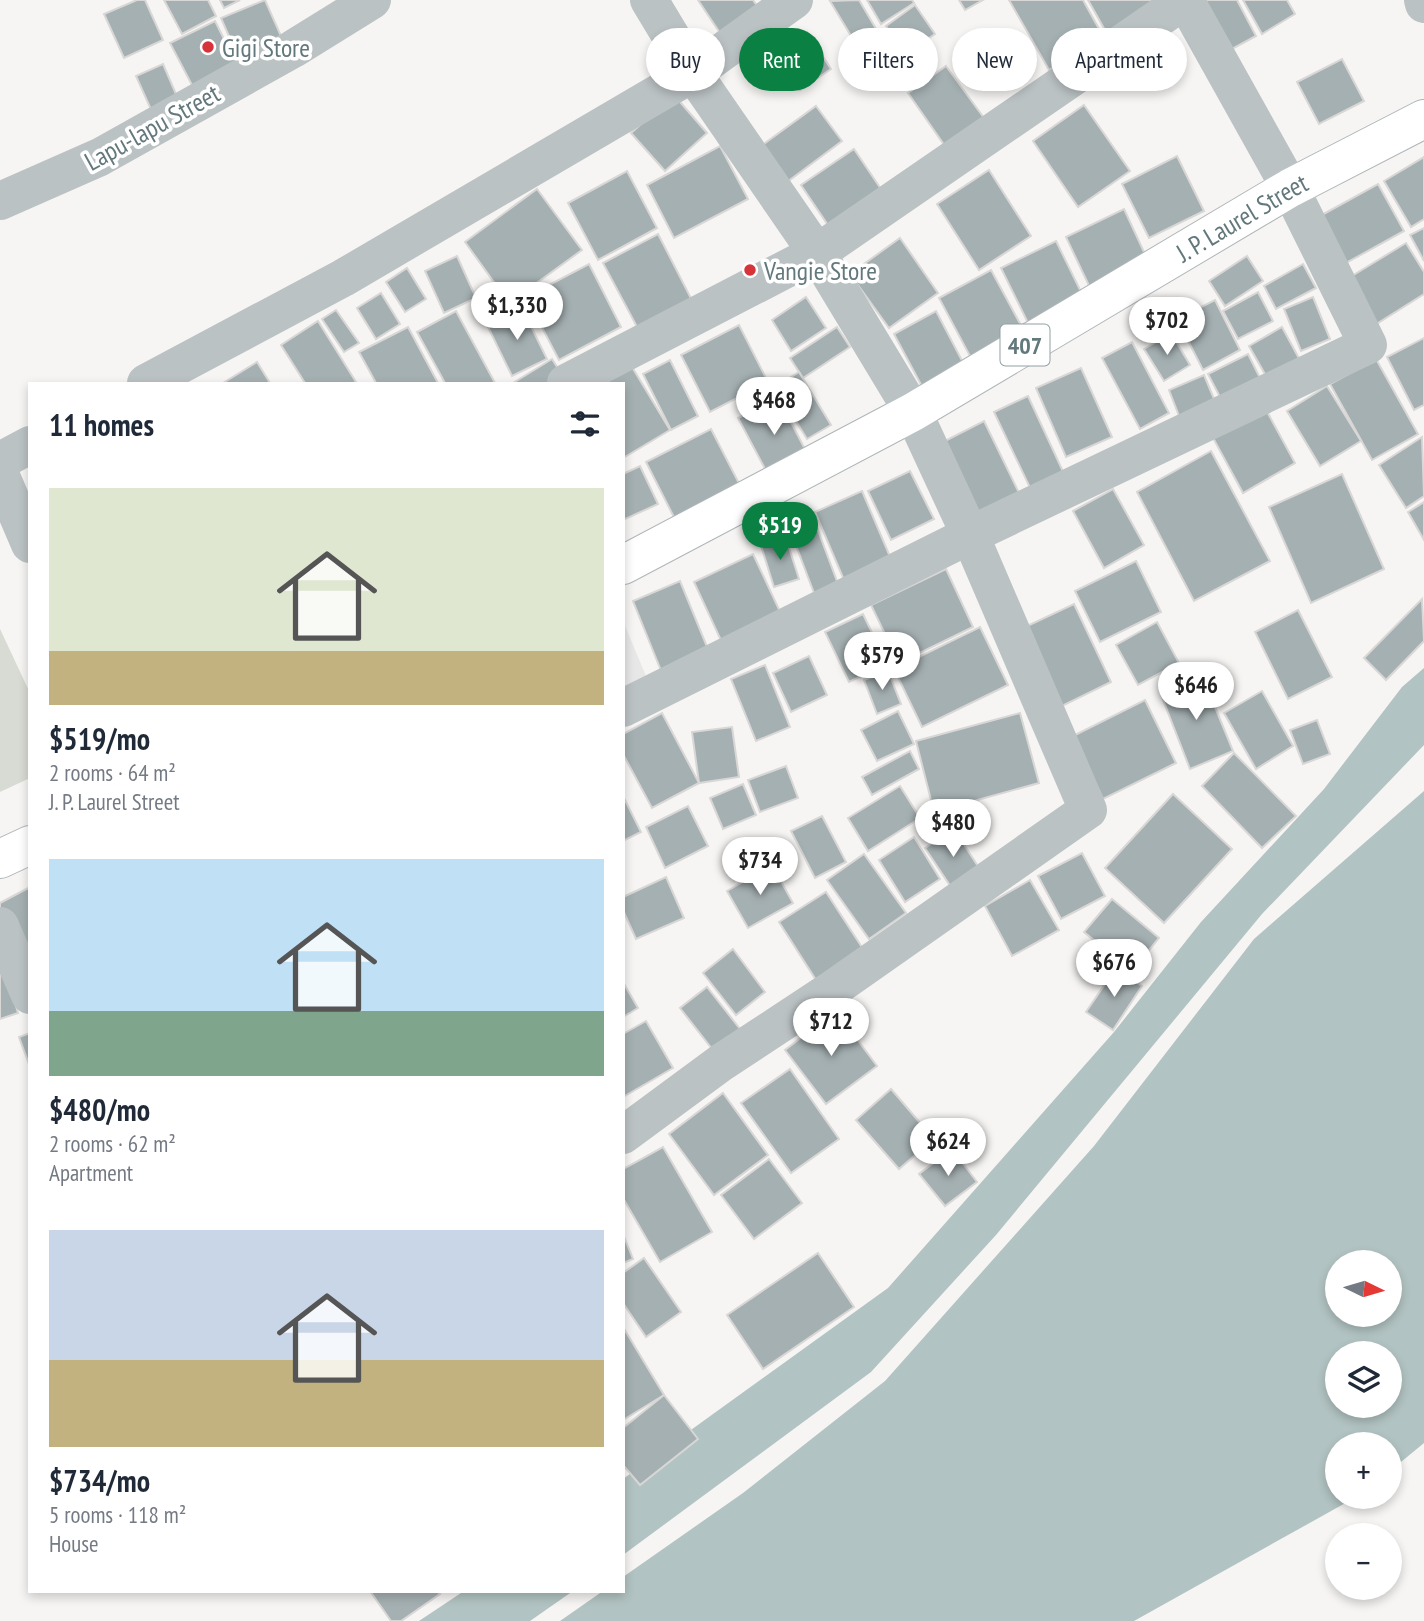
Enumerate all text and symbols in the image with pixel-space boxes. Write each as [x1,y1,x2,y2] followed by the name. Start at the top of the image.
[646,28,725,91] chip: Buy
[739,28,824,91] chip: Rent
[838,28,938,91] chip: Filters
[952,28,1037,91] chip: New
[1051,28,1187,91] chip: Apartment
[222,31,310,64] place label: Gigi Store
[200,39,216,55] marker: Gigi Store
[79,76,225,178] street label: Lapu-lapu Street
[1169,165,1313,269] street label: J. P. Laurel Street
[763,254,877,287] place label: Vangie Store
[742,262,758,278] marker: Vangie Store
[460,282,574,342] pin: $1,330
[487,290,547,319] text: $1,330
[1126,298,1208,357] pin: $702
[1145,305,1189,334] text: $702
[1000,324,1050,366] road number: 407
[733,378,815,437] pin: $468
[752,385,796,414] text: $468
[49,405,154,444] text: 11 homes
[566,405,604,443] icon: filters
[739,503,821,562] pin: $519
[758,510,802,539] text: $519
[264,533,390,659] icon: home
[841,632,923,692] pin: $579
[860,640,904,669] text: $579
[1155,662,1237,722] pin: $646
[1174,670,1218,699] text: $646
[49,719,150,758] text: $519/mo
[49,758,176,787] text: 2 rooms · 64 m²
[49,787,179,816] text: J. P. Laurel Street
[912,800,994,859] pin: $480
[931,807,975,836] text: $480
[719,838,801,897] pin: $734
[738,845,782,874] text: $734
[264,904,390,1030] icon: home
[1073,940,1155,999] pin: $676
[1092,947,1136,976] text: $676
[790,998,872,1058] pin: $712
[809,1006,853,1035] text: $712
[49,1090,150,1129] text: $480/mo
[907,1118,989,1178] pin: $624
[926,1126,970,1155] text: $624
[49,1129,176,1158] text: 2 rooms · 62 m²
[49,1158,133,1187] text: Apartment
[1325,1250,1402,1326] north arrow
[1325,1250,1402,1600] map controls
[264,1275,390,1401] icon: home
[1325,1341,1402,1418] button: layers
[1325,1432,1402,1509] button: +
[49,1461,150,1500] text: $734/mo
[49,1500,186,1529] text: 5 rooms · 118 m²
[1325,1523,1402,1600] button: −
[49,1529,99,1558] text: House

